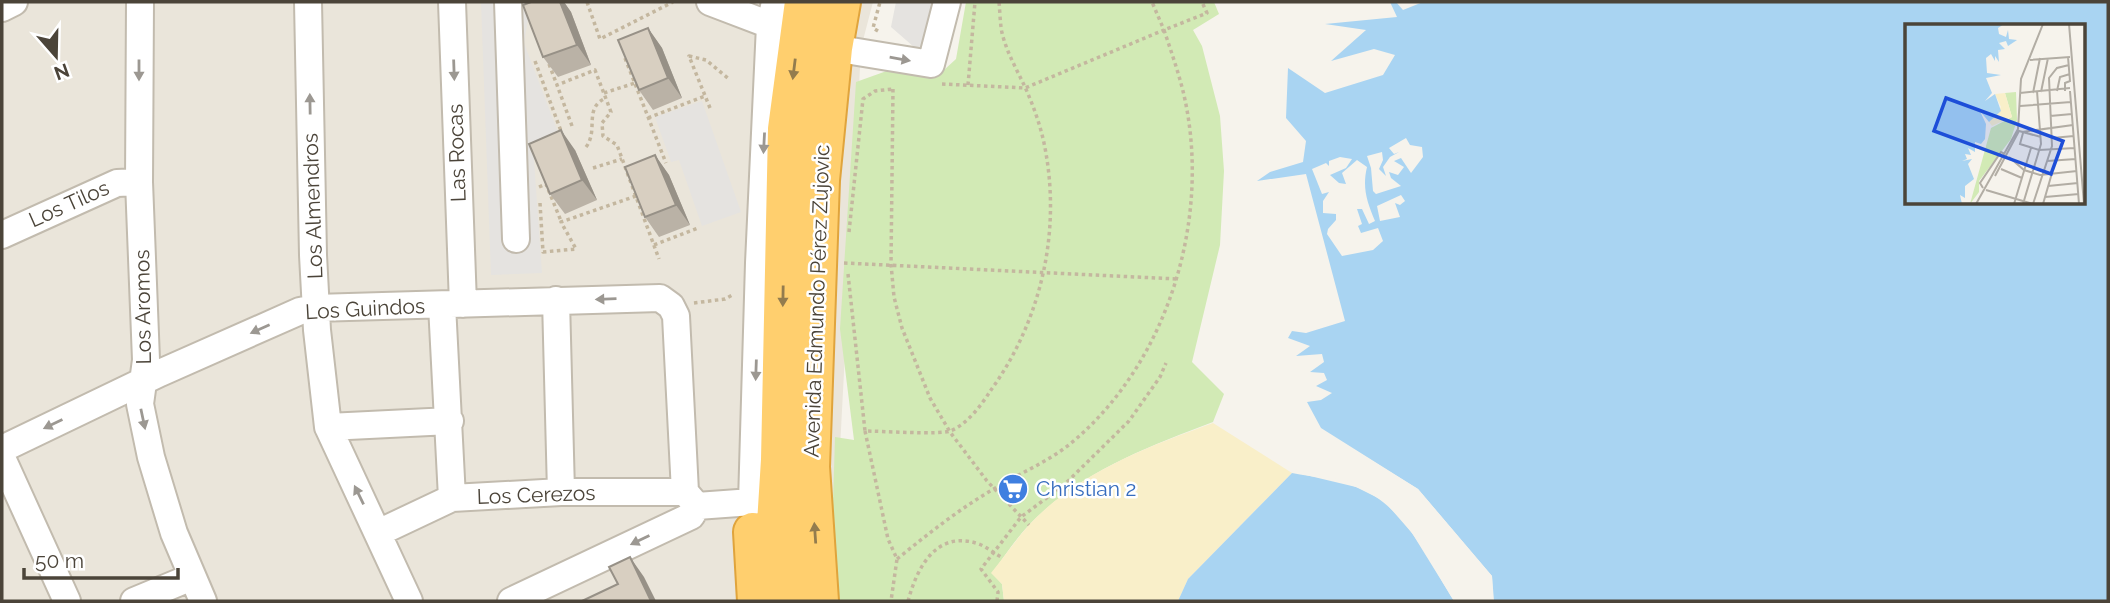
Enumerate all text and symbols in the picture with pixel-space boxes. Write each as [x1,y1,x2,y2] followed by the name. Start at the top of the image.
[21,21,91,91] north arrow
[1905,24,2086,205] inset map
[889,53,911,64] one-way arrow
[51,59,72,85] text: N
[133,59,145,81] one-way arrow
[449,59,460,81] one-way arrow
[789,59,800,81] one-way arrow
[304,93,315,115] one-way arrow
[442,104,471,203] street label: Las Rocas
[759,132,770,154] one-way arrow
[297,133,328,279] street label: Los Almendros
[799,144,834,458] street label: Avenida Edmundo Pérez Zujovic
[25,175,113,232] street label: Los Tilos
[129,249,156,365] street label: Los Aromos
[777,286,789,308] one-way arrow
[304,293,426,324] street label: Los Guindos
[594,293,616,305] one-way arrow
[250,323,270,335] one-way arrow
[750,359,761,381] one-way arrow
[138,408,149,430] one-way arrow
[43,419,64,430] one-way arrow
[996,472,1030,506] supermarket icon: Christian 2
[1036,476,1136,501] place label: Christian 2
[476,480,596,509] street label: Los Cerezos
[354,485,365,505] one-way arrow
[809,522,820,544] one-way arrow
[629,534,650,545] one-way arrow
[24,536,178,580] scale bar
[35,548,84,573] text: 50 m

